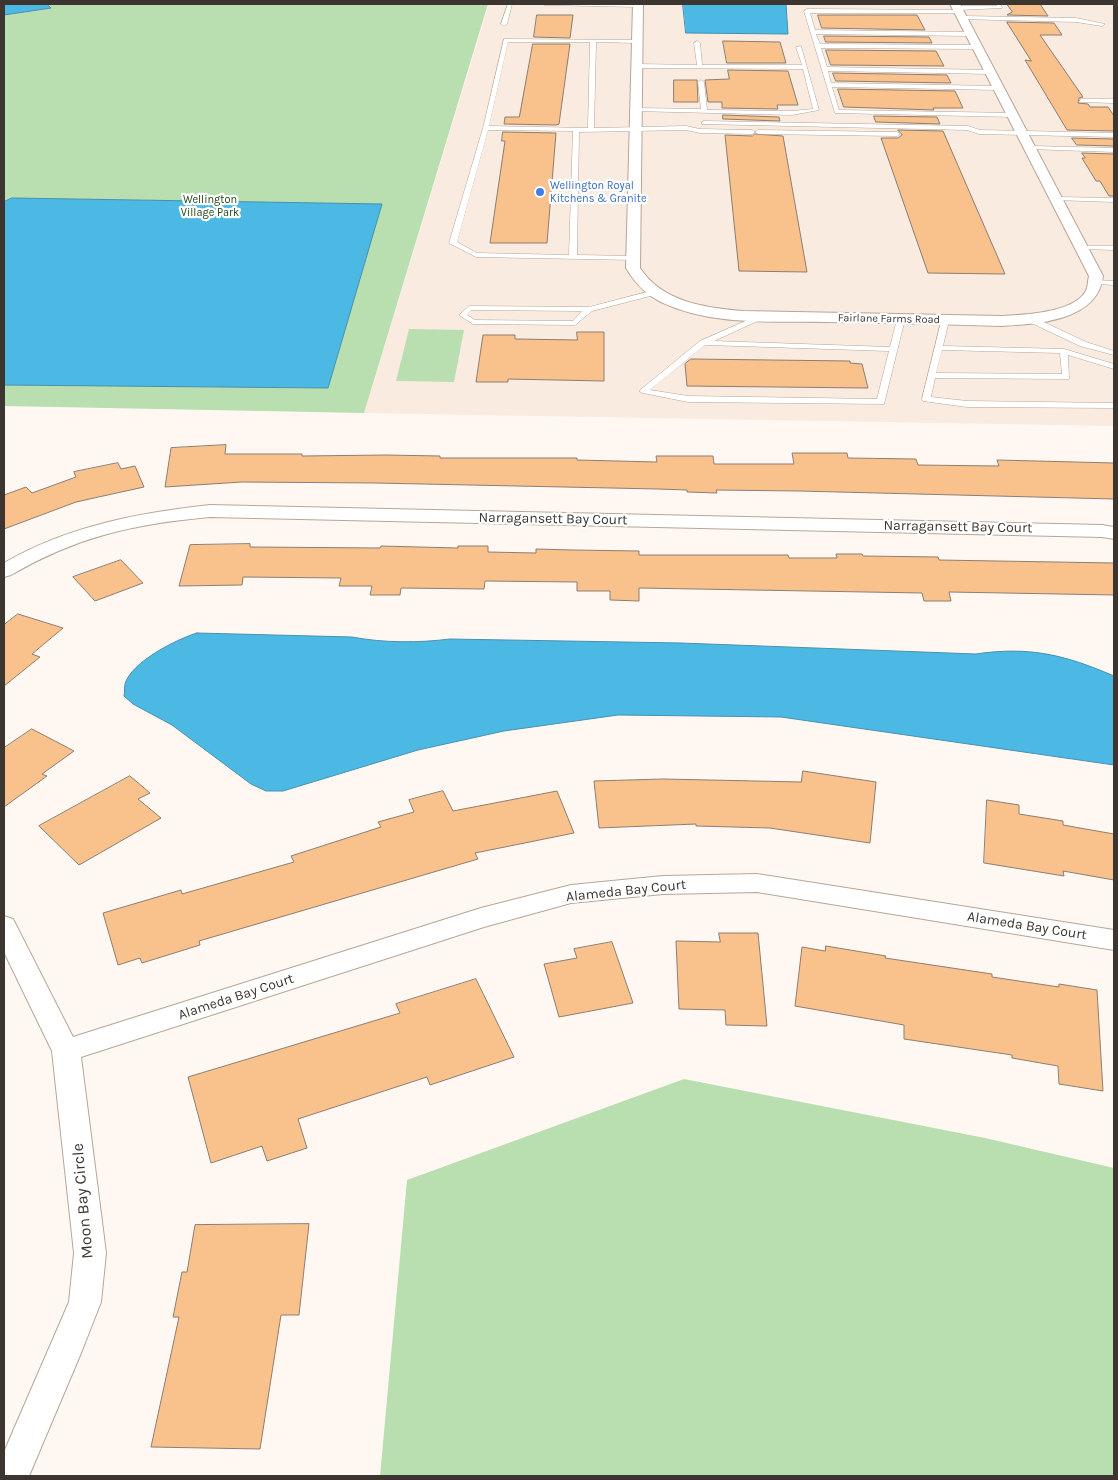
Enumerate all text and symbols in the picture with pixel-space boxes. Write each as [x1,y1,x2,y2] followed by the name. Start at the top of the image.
[550,179,647,205] place label: Wellington Royal Kitchens & Granite
[534,186,546,198] marker: Wellington Royal Kitchens & Granite
[181,193,239,219] park label: Wellington Village Park
[838,312,940,326] street label: Fairlane Farms Road
[478,509,628,529] street label: Narragansett Bay Court
[883,517,1033,537] street label: Narragansett Bay Court
[565,876,687,906] street label: Alameda Bay Court
[966,908,1088,944] street label: Alameda Bay Court
[176,970,296,1024] street label: Alameda Bay Court
[68,1142,98,1260] street label: Moon Bay Circle

